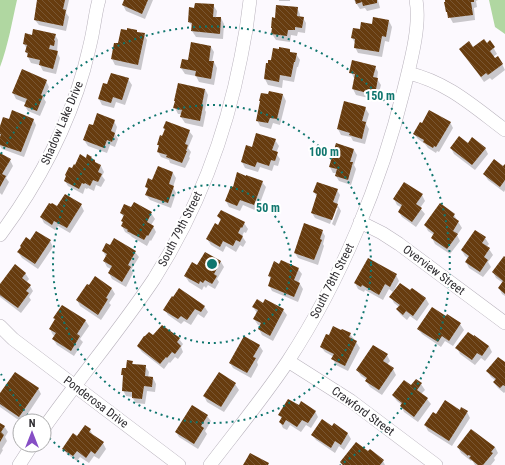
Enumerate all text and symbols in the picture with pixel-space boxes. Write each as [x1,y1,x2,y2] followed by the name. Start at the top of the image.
[38,79,86,167] street label: Shadow Lake Drive
[365,89,395,103] text: 150 m
[309,145,339,159] text: 100 m
[155,189,205,269] street label: South 79th Street
[256,201,280,215] text: 50 m
[307,241,357,321] street label: South 78th Street
[400,242,468,298] street label: Overview Street
[205,257,219,271] centre of rings
[61,373,131,431] street label: Ponderosa Drive
[329,384,397,439] street label: Crawford Street
[12,413,52,453] north arrow
[29,417,36,430] text: N

